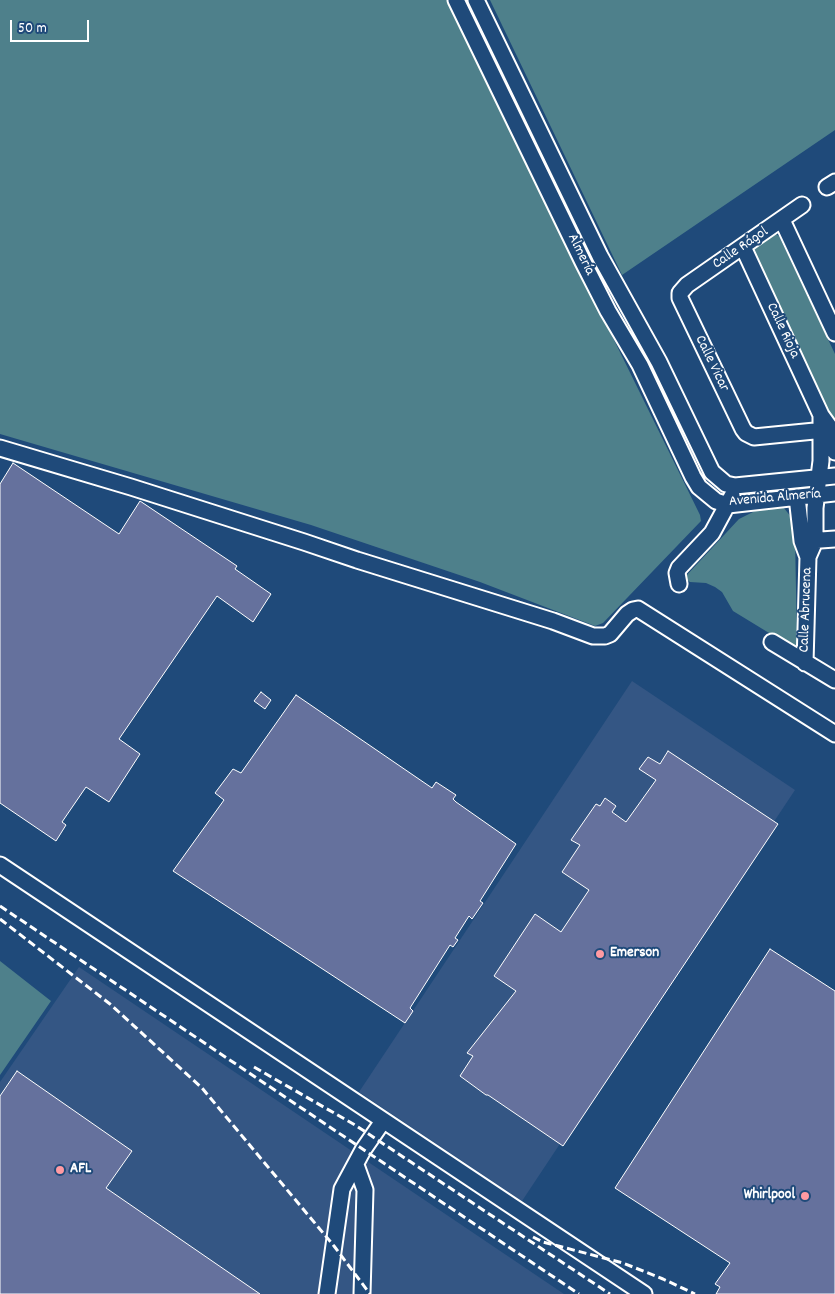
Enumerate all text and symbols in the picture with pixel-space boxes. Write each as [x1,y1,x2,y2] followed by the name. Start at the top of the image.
[12,10,91,42] scale bar
[18,18,47,40] text: 50 m
[710,224,772,274] street label: Calle Rágol
[562,231,598,279] street label: Almería
[761,300,803,362] street label: Calle Rioja
[690,333,732,395] street label: Calle Vicar
[728,486,822,512] street label: Avenida Almería
[797,567,817,653] street label: Calle Abrucena
[610,945,659,963] place label: Emerson
[594,948,606,960] marker: Emerson
[70,1161,91,1179] place label: AFL
[54,1164,66,1176] marker: AFL
[744,1187,795,1205] place label: Whirlpool
[799,1190,811,1202] marker: Whirlpool

